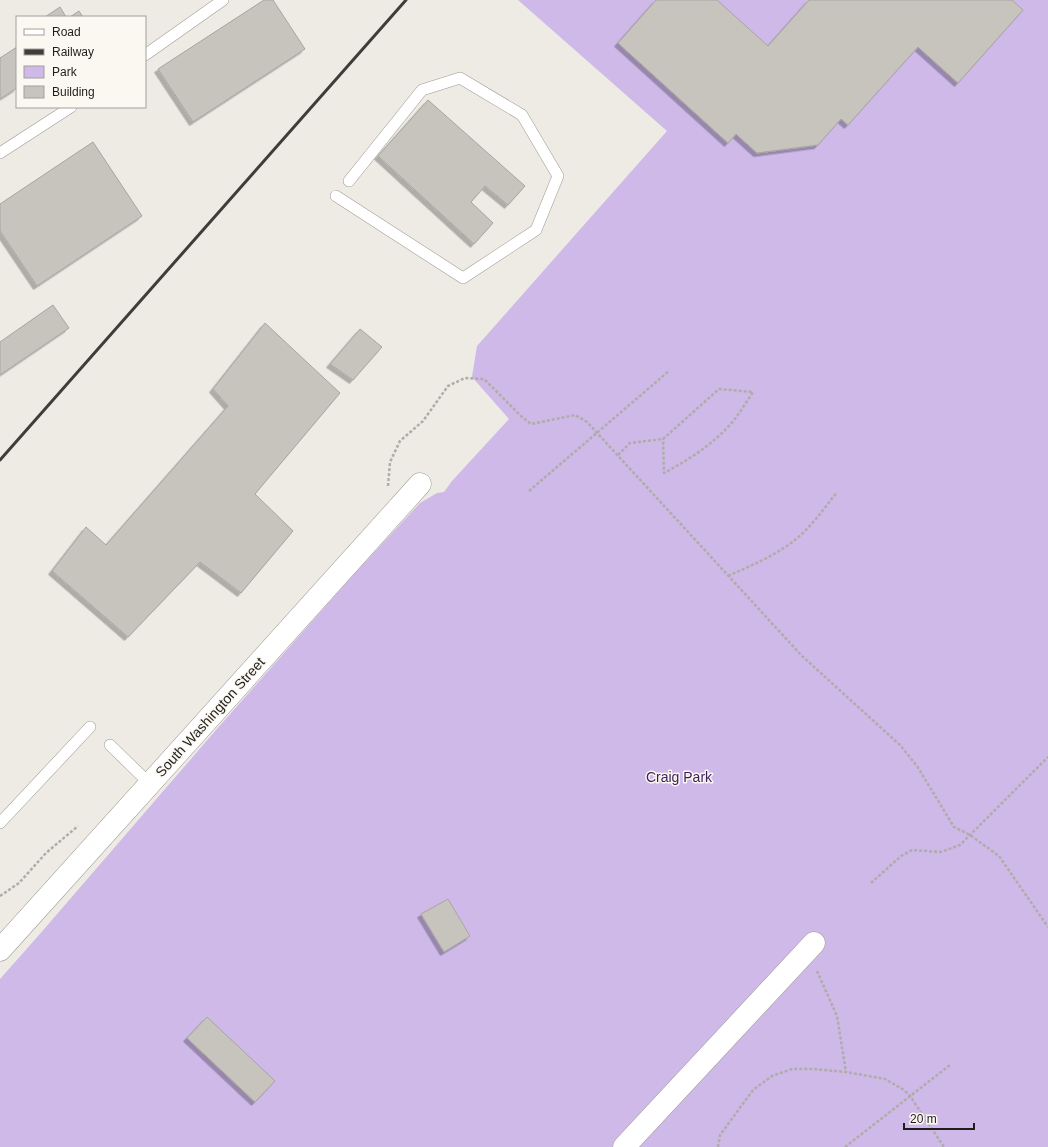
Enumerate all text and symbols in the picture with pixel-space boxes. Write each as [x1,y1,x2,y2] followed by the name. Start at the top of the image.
[16,16,146,108] legend
[52,25,81,39] text: Road
[52,45,94,59] text: Railway
[52,65,78,79] text: Park
[52,85,95,99] text: Building
[152,654,268,780] street label: South Washington Street
[646,769,713,785] park label: Craig Park
[904,1105,974,1131] scale bar
[910,1112,937,1126] text: 20 m

